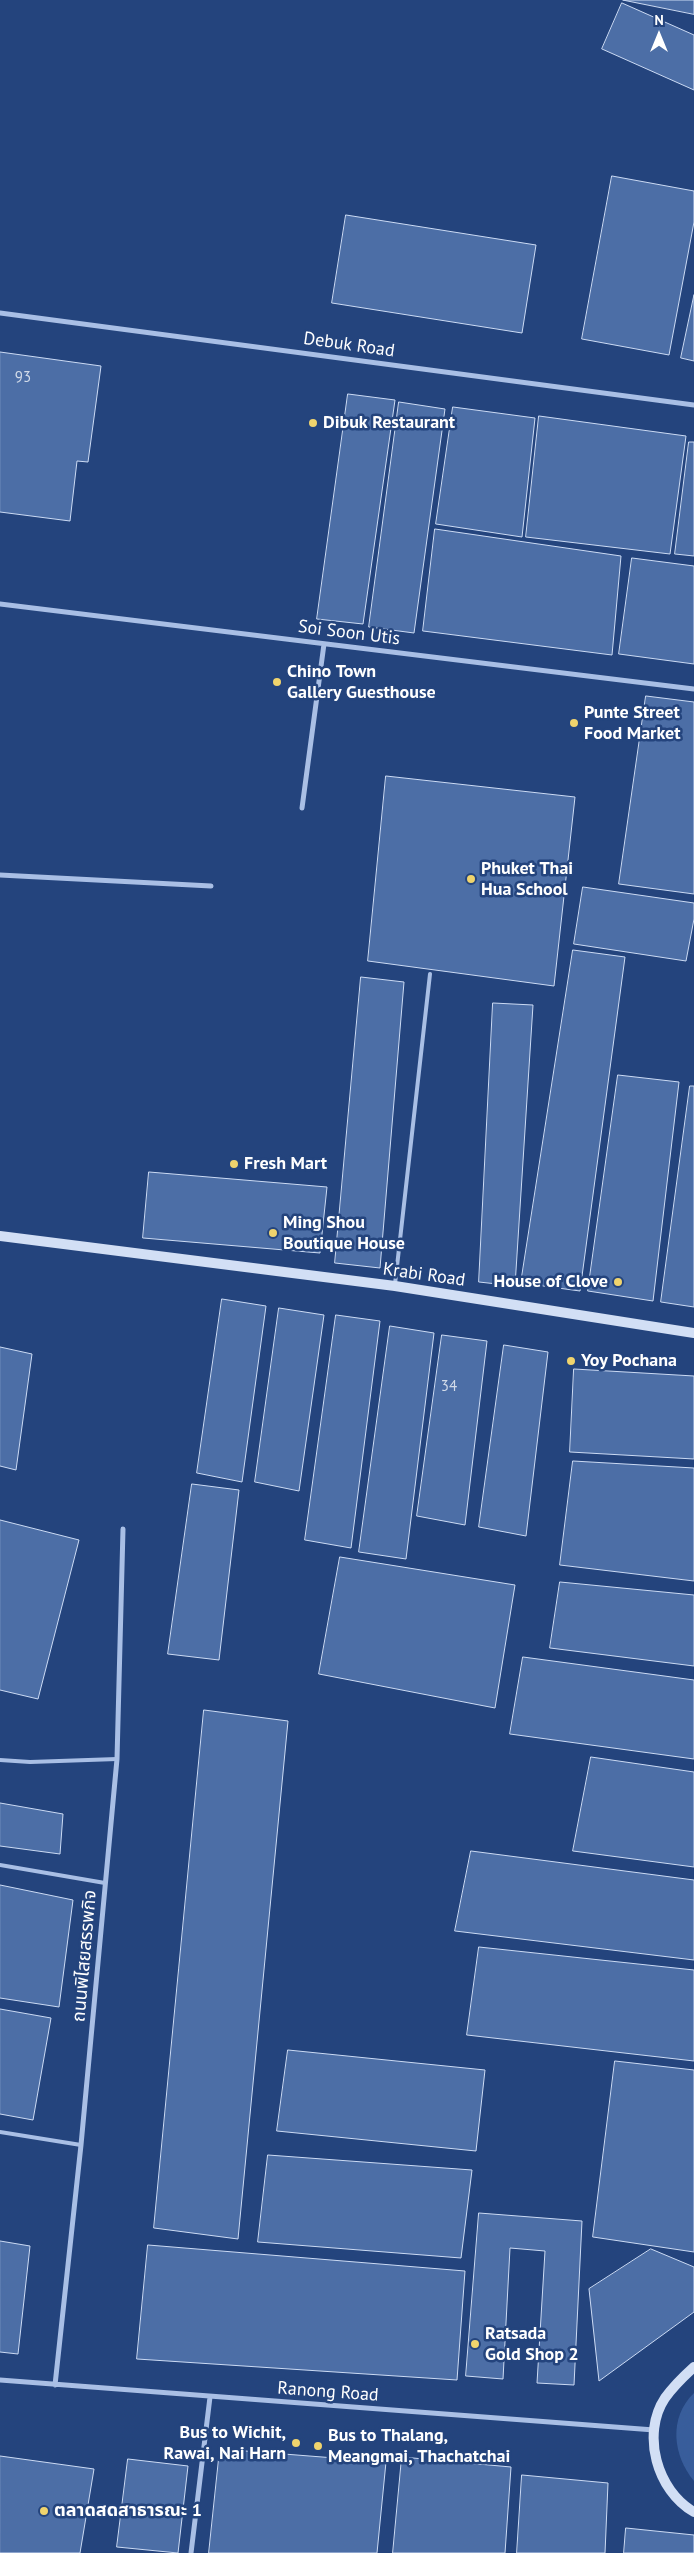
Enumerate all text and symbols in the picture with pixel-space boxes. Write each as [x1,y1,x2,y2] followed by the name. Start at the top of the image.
[634,10,684,60] north arrow
[654,11,664,29] text: N
[302,328,396,362] street label: Debuk Road
[15,369,31,387] house number: 93
[323,412,455,434] place label: Dibuk Restaurant
[307,417,319,429] marker: Dibuk Restaurant
[297,616,401,650] street label: Soi Soon Utis
[287,661,436,704] place label: Chino Town Gallery Guesthouse
[271,676,283,688] marker: Chino Town Gallery Guesthouse
[584,702,680,744] place label: Punte Street Food Market
[568,717,580,729] marker: Punte Street Food Market
[481,858,573,901] place label: Phuket Thai Hua School
[465,873,477,885] marker: Phuket Thai Hua School
[244,1153,327,1175] place label: Fresh Mart
[228,1158,240,1170] marker: Fresh Mart
[283,1212,405,1254] place label: Ming Shou Boutique House
[267,1227,279,1239] marker: Ming Shou Boutique House
[381,1259,467,1291] street label: Krabi Road
[493,1271,608,1293] place label: House of Clove
[612,1276,624,1288] marker: House of Clove
[581,1350,677,1372] place label: Yoy Pochana
[565,1355,577,1367] marker: Yoy Pochana
[441,1378,457,1396] house number: 34
[68,1889,102,2023] street label: ถนนพิไสยสรรพกิจ
[485,2323,579,2366] place label: Ratsada Gold Shop 2
[469,2338,481,2350] marker: Ratsada Gold Shop 2
[277,2378,379,2406] street label: Ranong Road
[163,2422,286,2464] place label: Bus to Wichit, Rawai, Nai Harn
[328,2425,510,2468] place label: Bus to Thalang, Meangmai, Thachatchai
[290,2437,302,2449] marker: Bus to Wichit, Rawai, Nai Harn
[312,2440,324,2452] marker: Bus to Thalang, Meangmai, Thachatchai
[54,2500,202,2522] place label: ตลาดสดสาธารณะ 1
[38,2505,50,2517] marker: ตลาดสดสาธารณะ 1

